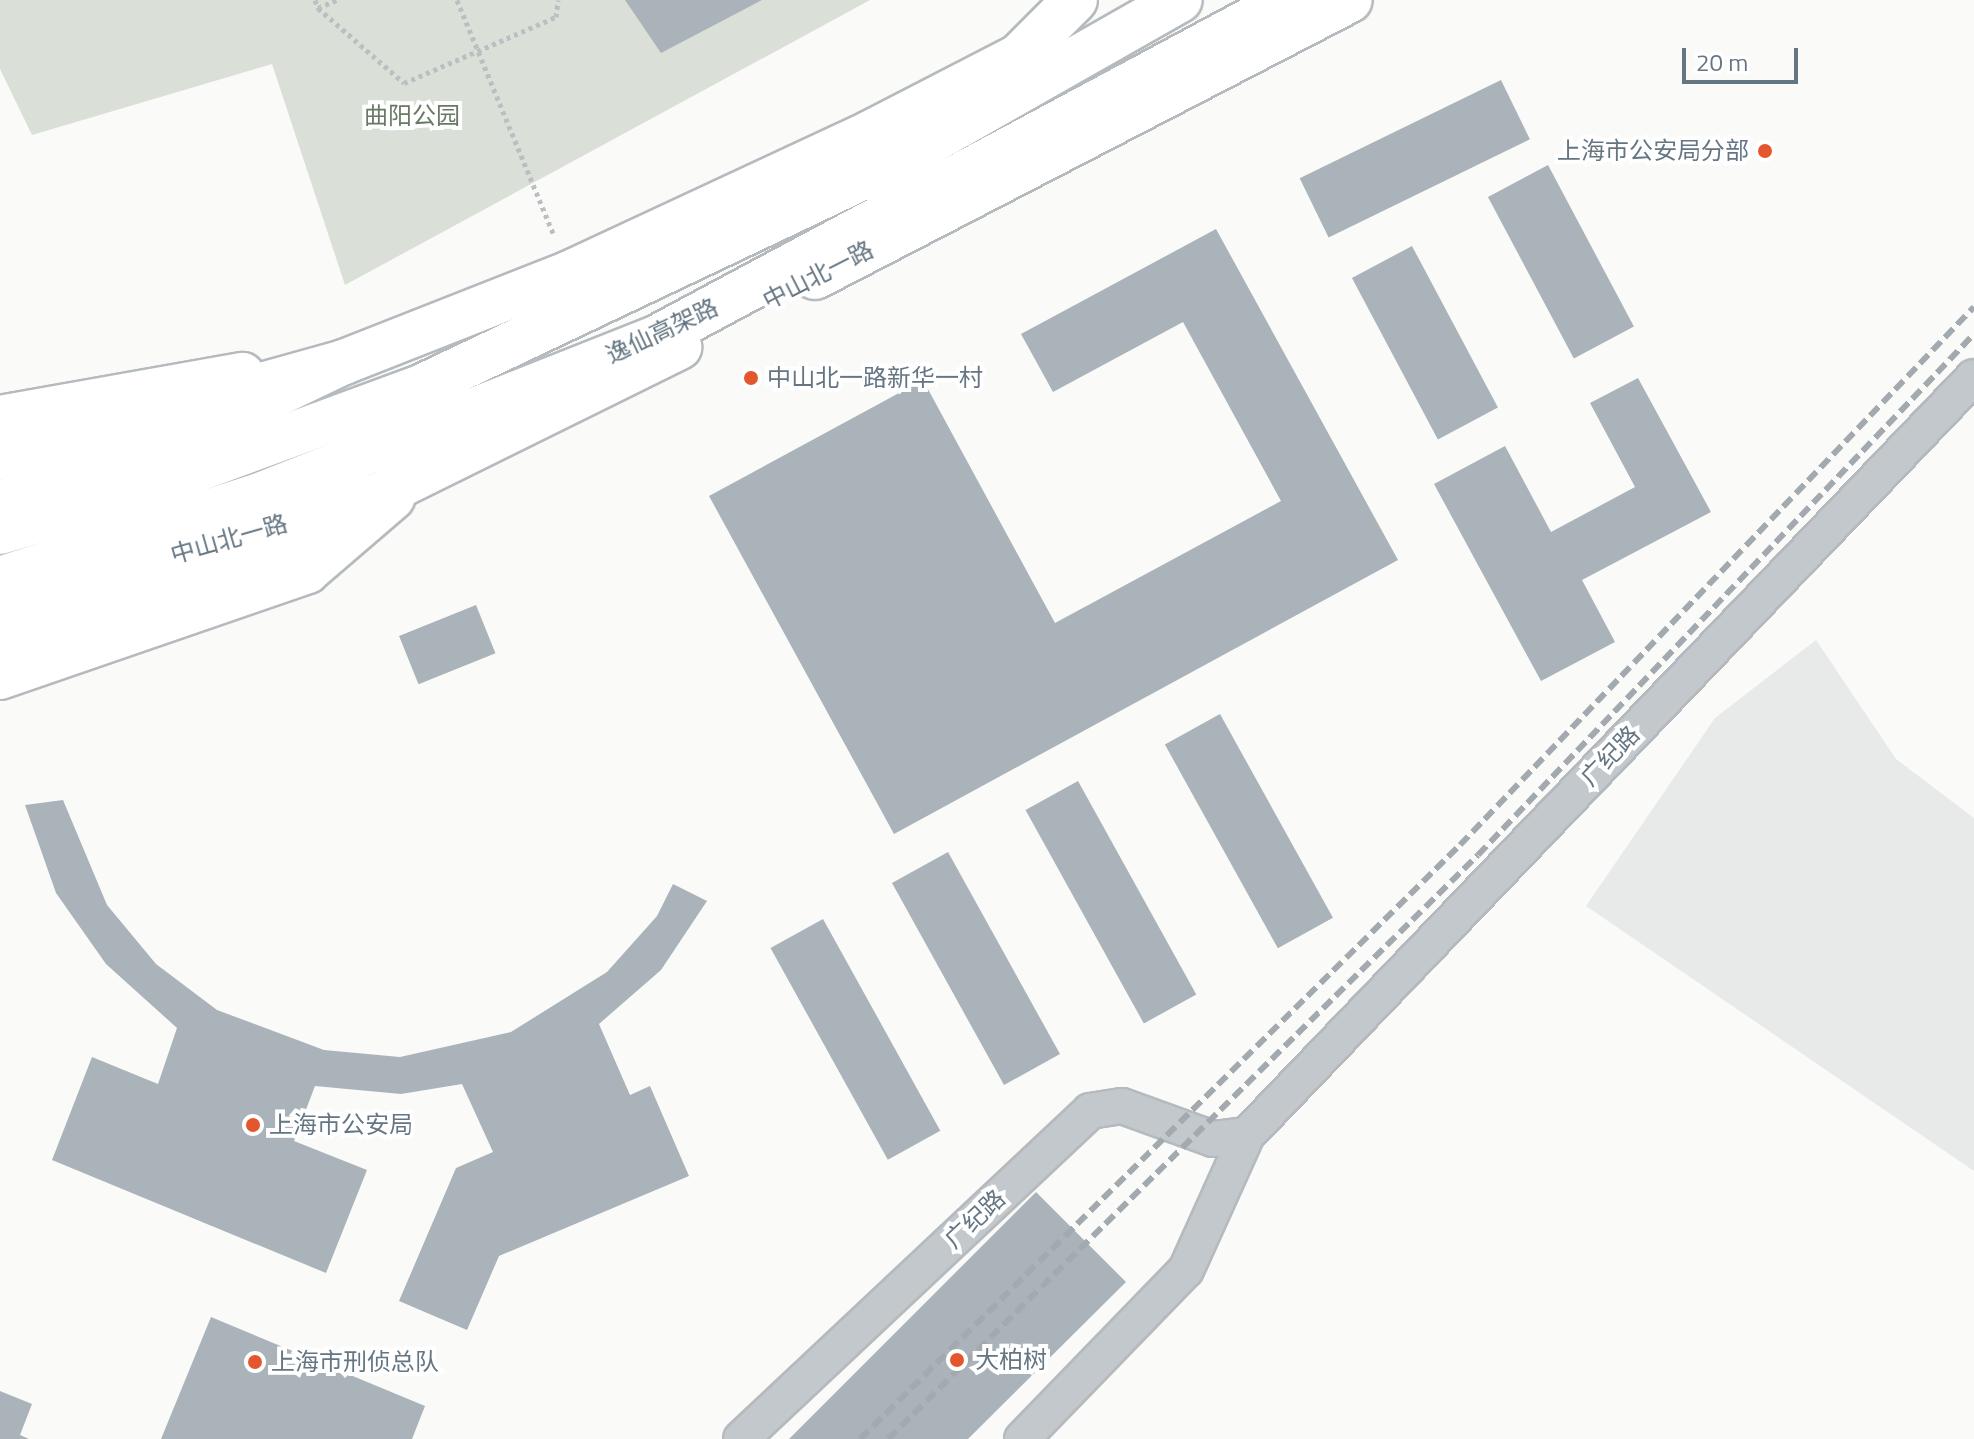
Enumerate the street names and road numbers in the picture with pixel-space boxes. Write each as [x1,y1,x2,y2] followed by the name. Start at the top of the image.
[758,235,878,315] street label: 中山北一路
[602,293,722,369] street label: 逸仙高架路
[167,509,291,569] street label: 中山北一路
[1575,720,1645,792] street label: 广纪路
[939,1184,1011,1254] street label: 广纪路

